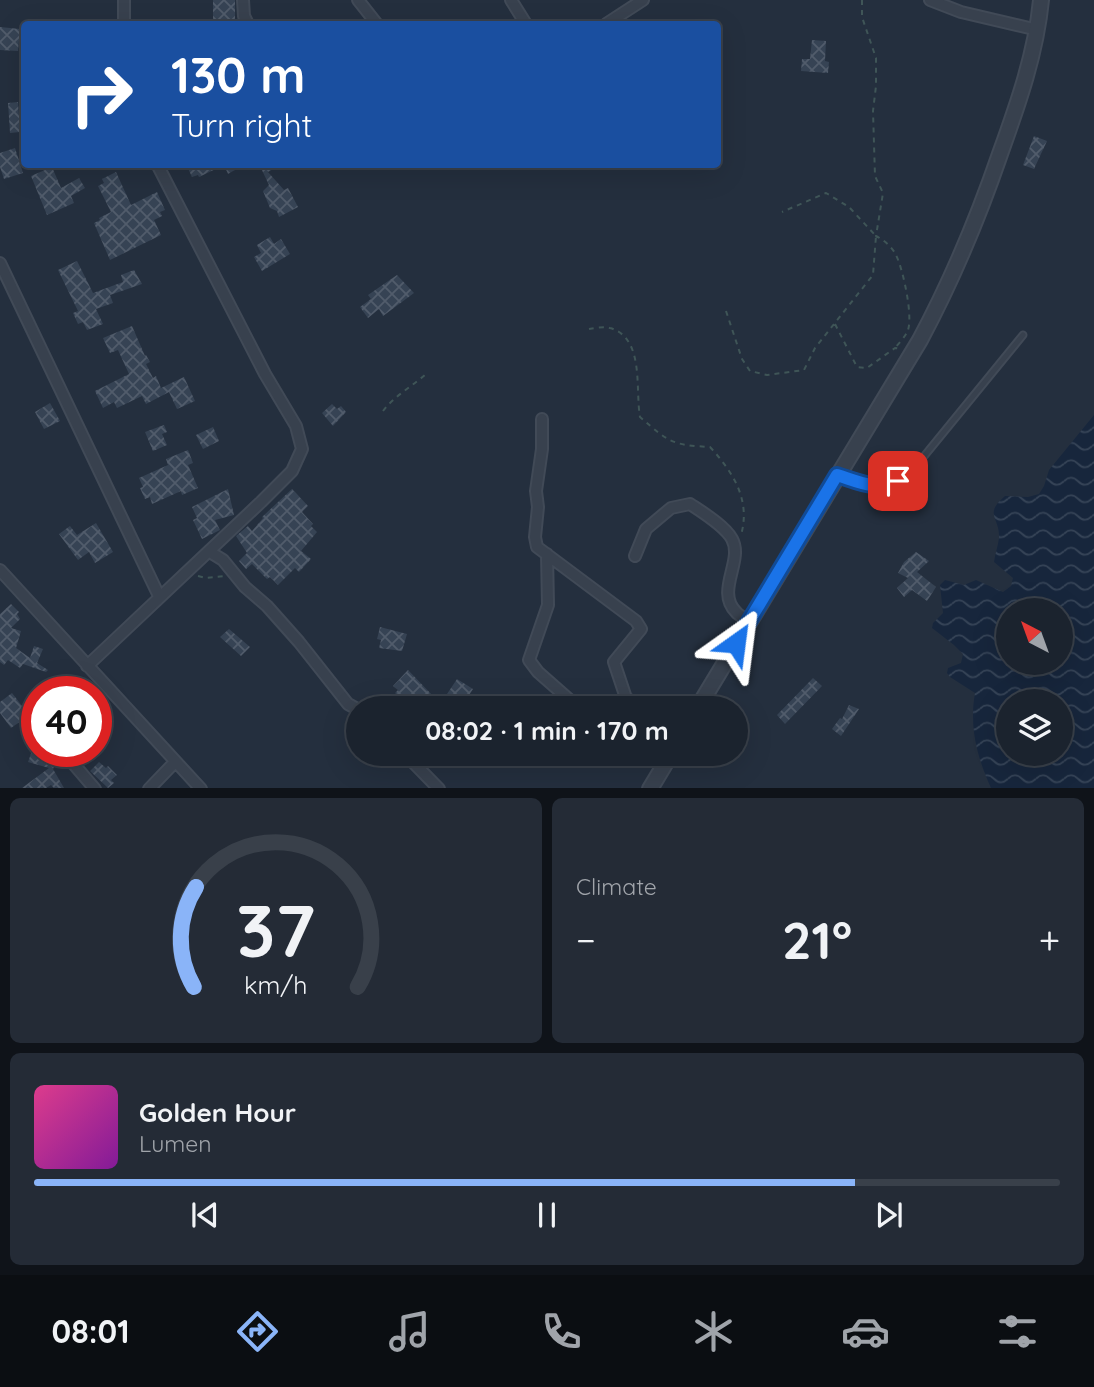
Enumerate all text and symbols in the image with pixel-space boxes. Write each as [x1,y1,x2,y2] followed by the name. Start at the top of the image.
[171,44,305,105] text: 130 m
[56,49,147,140] icon: right
[171,105,312,145] text: Turn right
[868,451,928,511] pin
[879,462,917,500] icon: arrive
[996,598,1073,676] north arrow
[996,598,1073,766] map controls
[699,606,773,680] position arrow
[21,676,112,767] speed limit sign: 40
[996,689,1073,766] button: layers
[425,714,669,747] text: 08:02 · 1 min · 170 m
[576,872,657,901] text: Climate
[236,884,316,975] text: 37
[782,907,852,972] text: 21°
[576,916,596,964] text: −
[1039,916,1060,964] text: +
[244,968,308,999] text: km/h
[139,1096,296,1129] text: Golden Hour
[139,1129,212,1158] text: Lumen
[186,1196,224,1234] icon: previous
[528,1196,566,1234] icon: pause
[870,1196,908,1234] icon: next
[233,1307,282,1356] icon: directions
[385,1307,434,1356] icon: music
[537,1307,586,1356] icon: phone
[689,1307,738,1356] icon: climate
[841,1307,890,1356] icon: car
[993,1307,1042,1356] icon: filters
[52,1311,130,1351] text: 08:01

